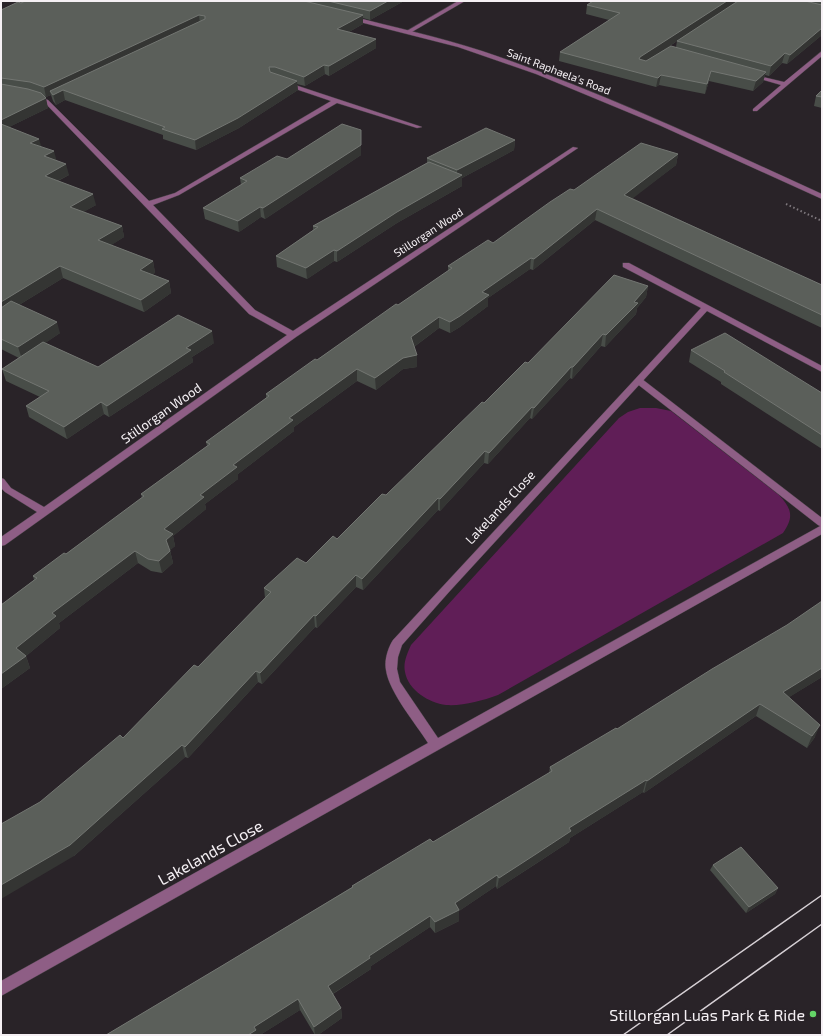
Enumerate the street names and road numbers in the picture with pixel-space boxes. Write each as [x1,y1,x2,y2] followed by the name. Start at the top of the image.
[505,45,613,97] street label: Saint Raphaela’s Road
[391,205,465,259] street label: Stillorgan Wood
[118,379,204,447] street label: Stillorgan Wood
[462,467,538,547] street label: Lakelands Close
[154,815,266,889] street label: Lakelands Close

